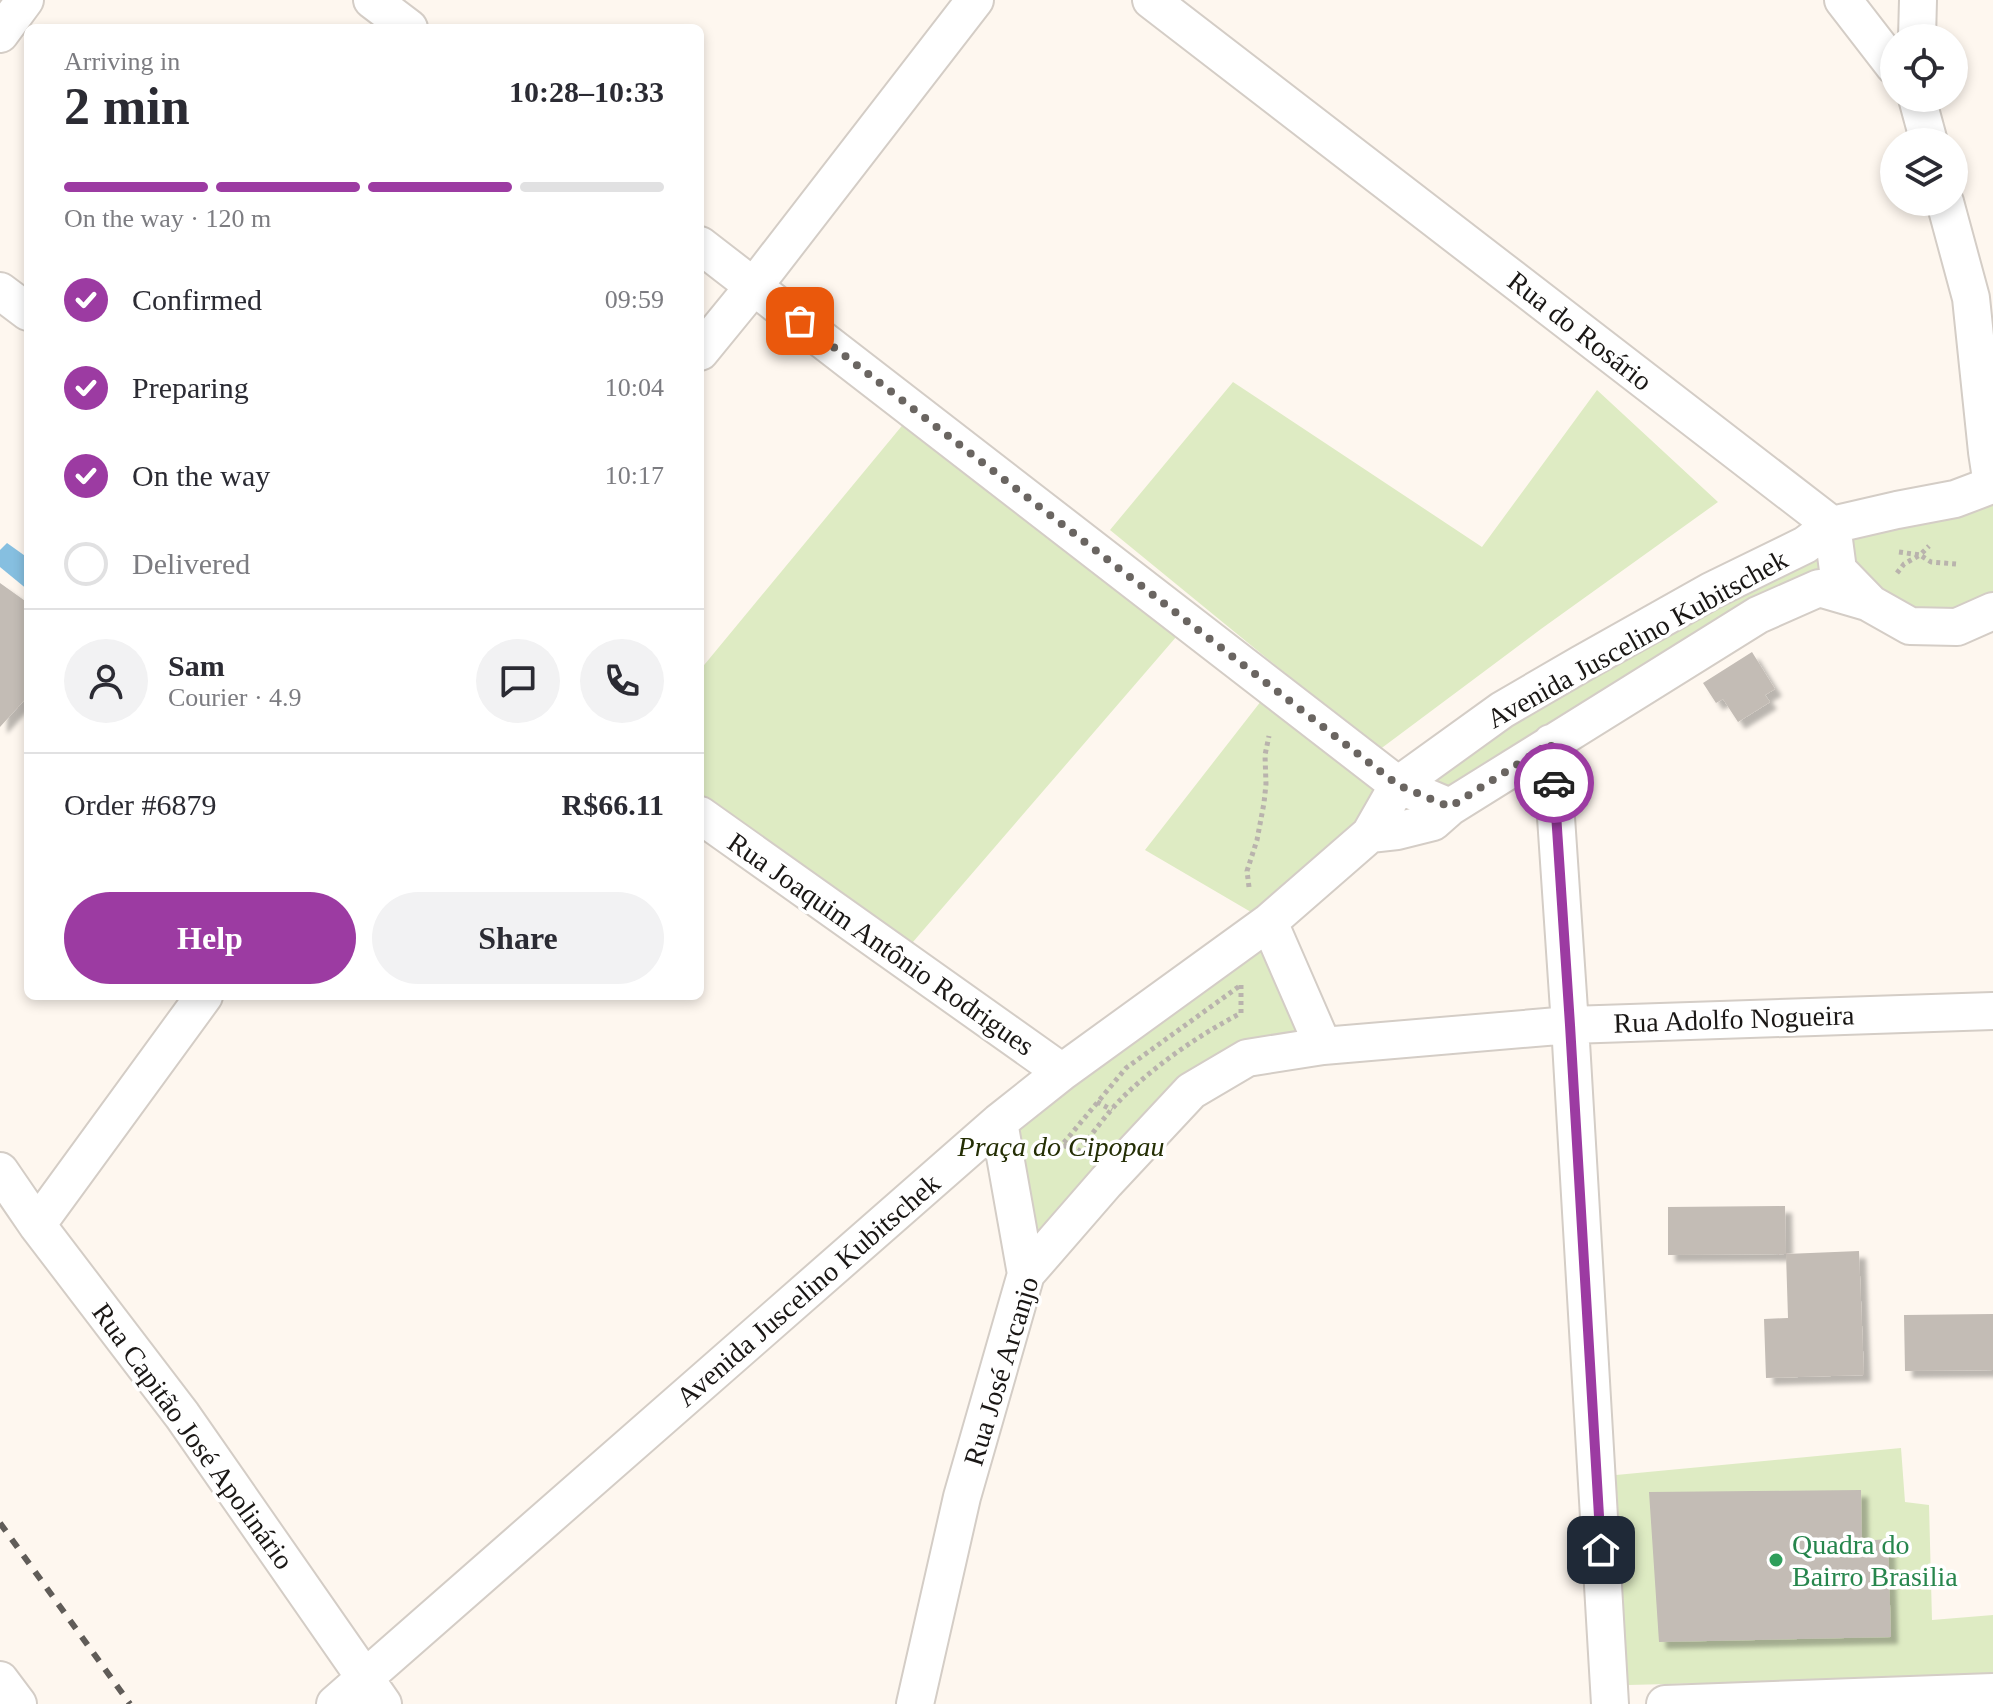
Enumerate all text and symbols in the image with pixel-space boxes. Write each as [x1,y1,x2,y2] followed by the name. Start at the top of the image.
[1880,24,1968,216] map controls
[1880,24,1968,112] button: locate
[64,47,180,76] text: Arriving in
[509,75,664,108] text: 10:28–10:33
[64,78,190,135] text: 2 min
[1880,128,1968,216] button: layers
[64,204,271,233] text: On the way · 120 m
[1502,265,1658,397] street label: Rua do Rosário
[64,278,108,322] icon: check
[132,283,262,316] text: Confirmed
[605,285,664,314] text: 09:59
[766,287,834,355] pin
[778,299,822,343] icon: bag
[64,366,108,410] icon: check
[132,371,249,404] text: Preparing
[605,373,664,402] text: 10:04
[64,454,108,498] icon: check
[132,459,270,492] text: On the way
[605,461,664,490] text: 10:17
[1481,543,1793,735] street label: Avenida Juscelino Kubitschek
[132,547,250,580] text: Delivered
[64,639,148,723] button: person
[476,639,560,723] button: chat
[580,639,664,723] button: phone
[168,649,225,682] text: Sam
[168,683,302,712] text: Courier · 4.9
[1514,743,1594,823] courier
[1532,761,1576,805] icon: car
[64,788,216,821] text: Order #6879
[561,788,664,821] text: R$66.11
[722,826,1040,1062] street label: Rua Joaquim Antônio Rodrigues
[64,892,356,984] button: Help
[372,892,664,984] button: Share
[1613,999,1856,1039] street label: Rua Adolfo Nogueira
[957,1131,1164,1162] park label: Praça do Cipopau
[670,1167,946,1413] street label: Avenida Juscelino Kubitschek
[958,1273,1044,1469] street label: Rua José Arcanjo
[86,1297,300,1575] street label: Rua Capitão José Apolinário
[1567,1516,1635,1584] pin
[1579,1528,1623,1572] icon: home
[1792,1529,1958,1592] place label: Quadra do Bairro Brasilia
[1767,1551,1785,1569] marker: Quadra do Bairro Brasilia

